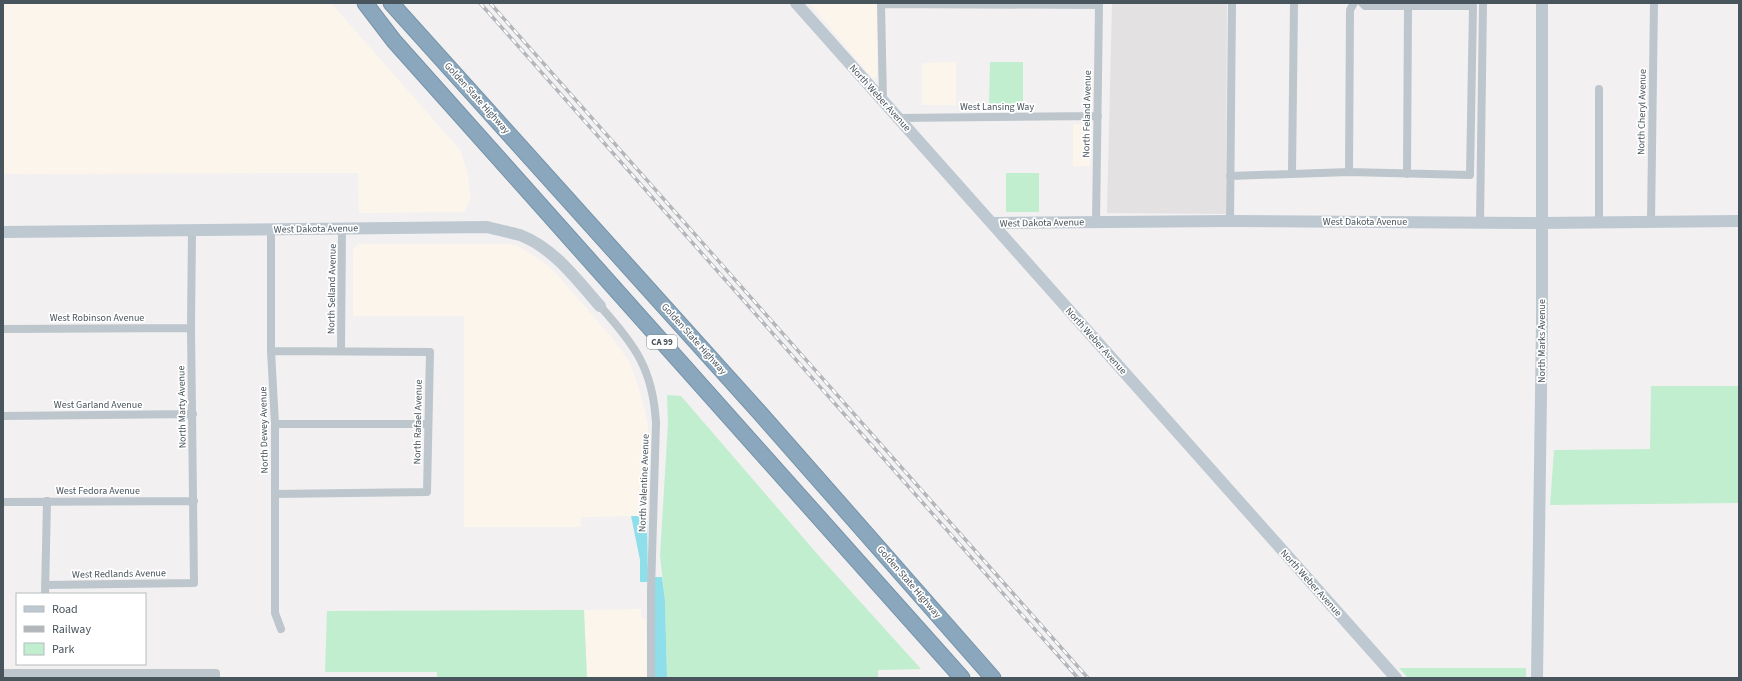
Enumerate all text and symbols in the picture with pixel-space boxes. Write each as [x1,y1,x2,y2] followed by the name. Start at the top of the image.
[441,59,513,137] street label: Golden State Highway
[846,61,914,135] street label: North Weber Avenue
[1634,69,1650,155] street label: North Cheryl Avenue
[1079,70,1095,158] street label: North Feland Avenue
[960,100,1034,114] street label: West Lansing Way
[1000,215,1084,231] street label: West Dakota Avenue
[1323,215,1407,229] street label: West Dakota Avenue
[274,221,358,237] street label: West Dakota Avenue
[324,244,340,334] street label: North Selland Avenue
[1535,299,1549,383] street label: North Marks Avenue
[658,300,730,378] street label: Golden State Highway
[1062,304,1130,378] street label: North Weber Avenue
[50,311,144,325] street label: West Robinson Avenue
[647,335,677,349] road number: CA 99
[174,365,190,449] street label: North Marty Avenue
[410,379,426,465] street label: North Rafael Avenue
[256,386,272,474] street label: North Dewey Avenue
[54,398,142,412] street label: West Garland Avenue
[635,434,653,532] street label: North Valentine Avenue
[56,484,140,498] street label: West Fedora Avenue
[874,543,945,621] street label: Golden State Highway
[1277,546,1345,620] street label: North Weber Avenue
[72,566,166,582] street label: West Redlands Avenue
[16,593,146,665] legend
[52,601,78,618] text: Road
[52,621,91,638] text: Railway
[52,641,74,658] text: Park

